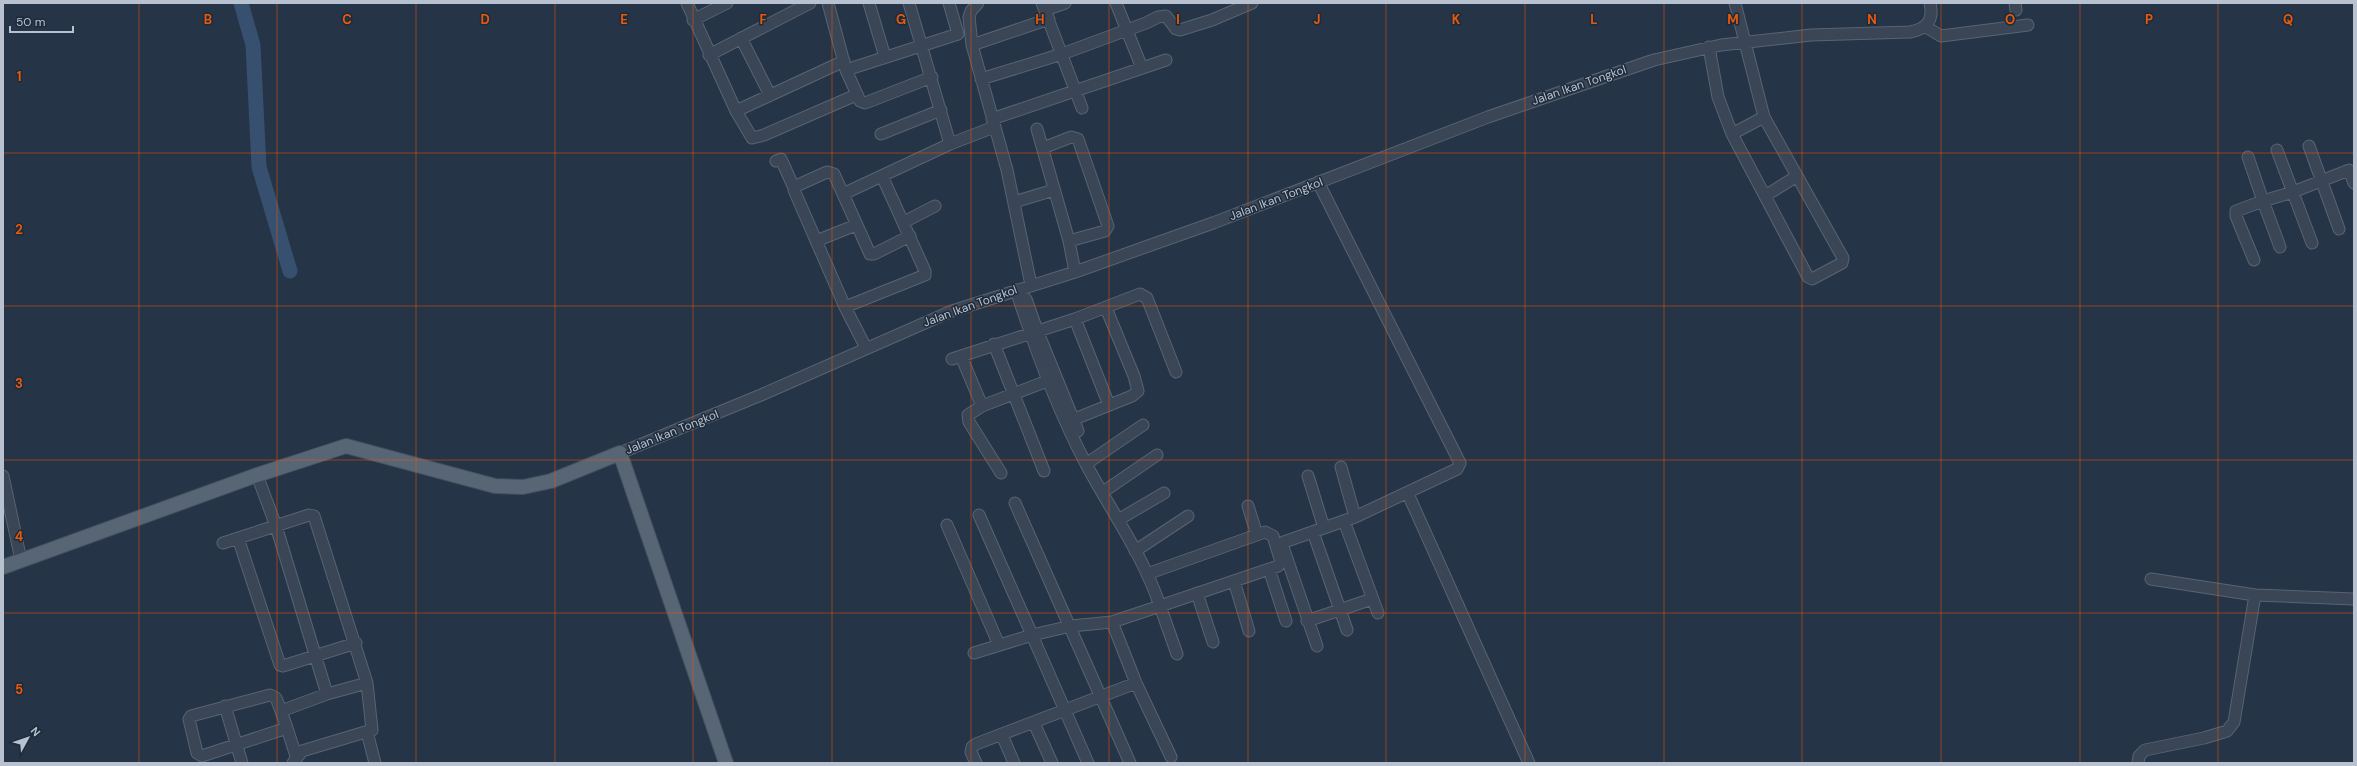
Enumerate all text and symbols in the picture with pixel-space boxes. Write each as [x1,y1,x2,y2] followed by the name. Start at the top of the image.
[10,8,73,34] scale bar
[204,11,212,28] text: B
[342,11,352,28] text: C
[480,11,490,28] text: D
[620,11,628,28] text: E
[759,11,767,28] text: F
[896,11,906,28] text: G
[1035,11,1045,28] text: H
[1176,11,1180,28] text: I
[1313,11,1321,28] text: J
[1452,11,1461,28] text: K
[1590,11,1598,28] text: L
[1727,11,1739,28] text: M
[1867,11,1877,28] text: N
[2005,11,2015,28] text: O
[2145,11,2153,28] text: P
[2283,11,2293,28] text: Q
[16,14,45,30] text: 50 m
[1530,61,1628,109] street label: Jalan Ikan Tongkol
[17,68,21,85] text: 1
[1227,174,1325,224] street label: Jalan Ikan Tongkol
[15,221,23,238] text: 2
[921,282,1019,330] street label: Jalan Ikan Tongkol
[15,375,23,392] text: 3
[623,406,721,458] street label: Jalan Ikan Tongkol
[15,528,23,545] text: 4
[15,681,23,698] text: 5
[8,718,48,758] north arrow
[28,724,44,739] text: N

